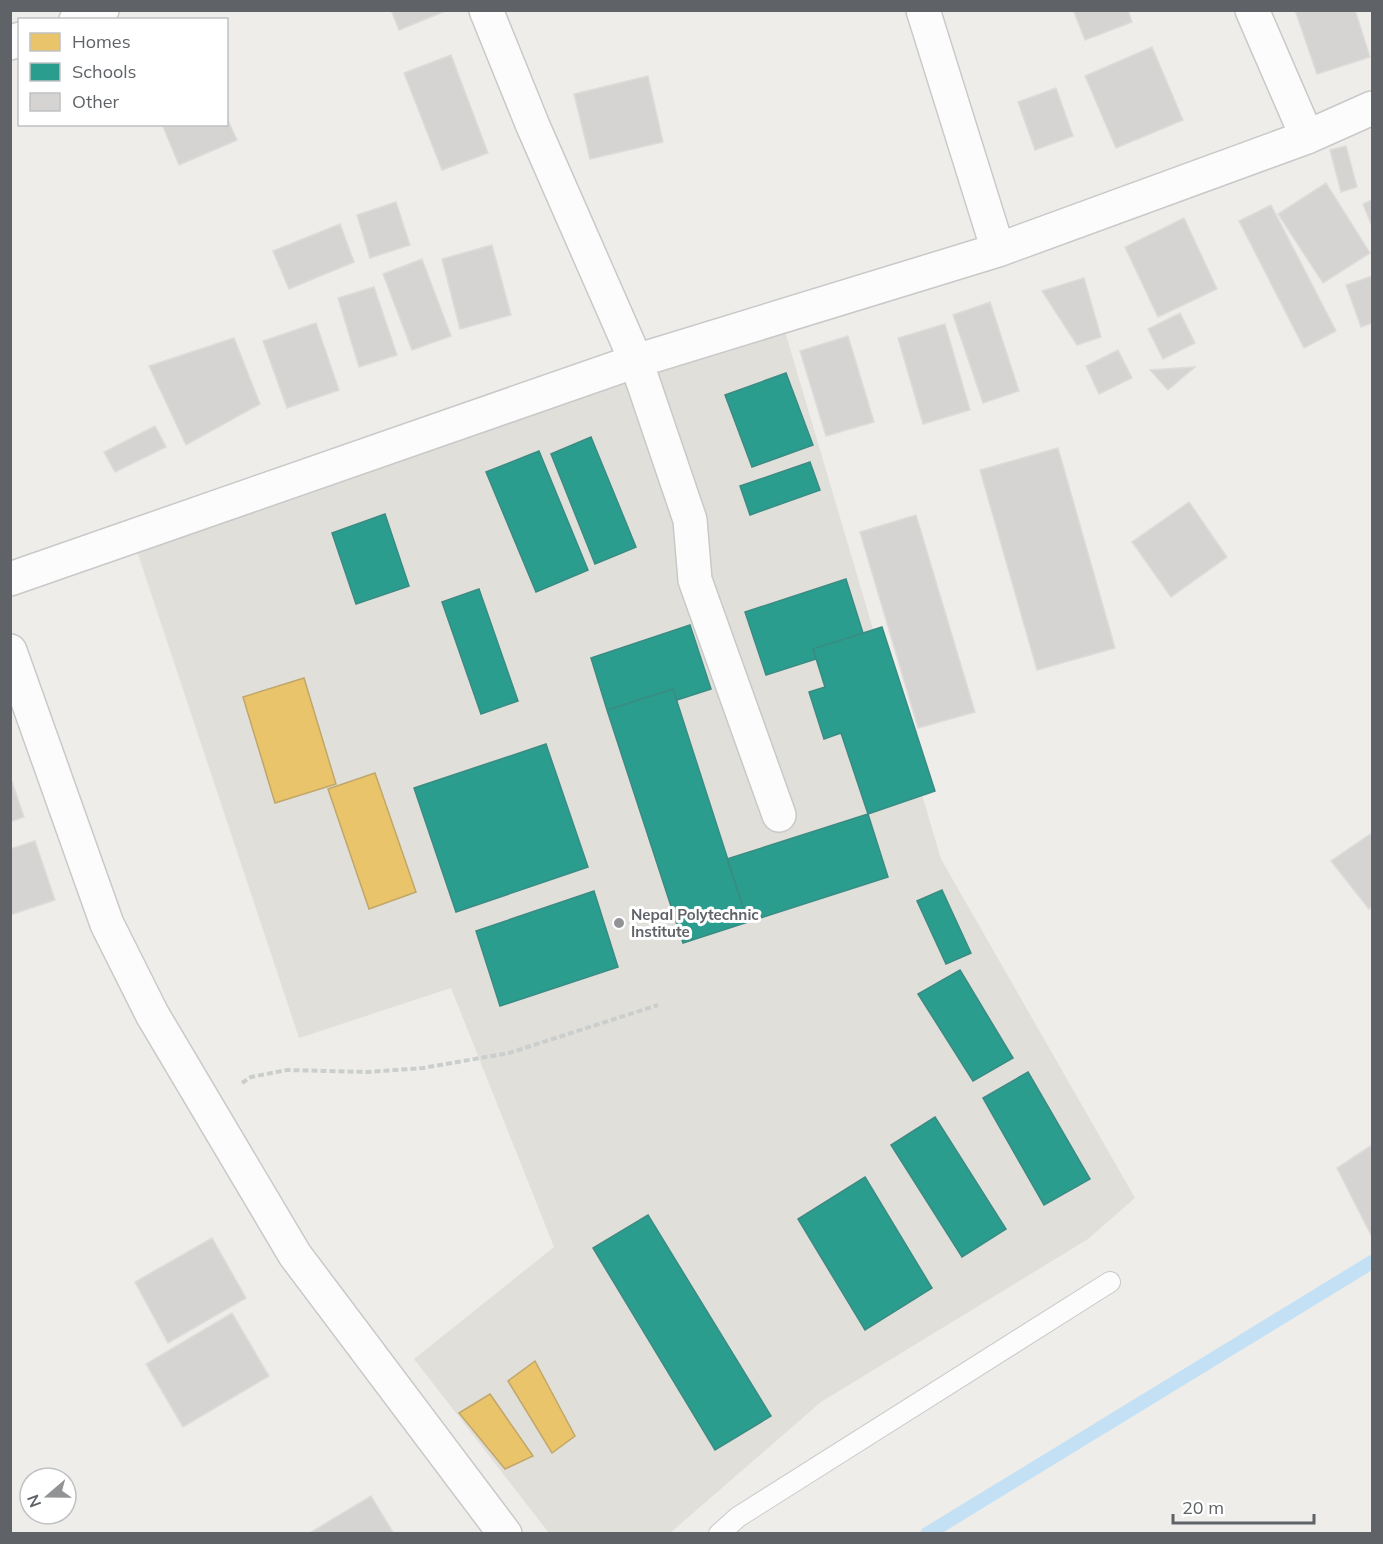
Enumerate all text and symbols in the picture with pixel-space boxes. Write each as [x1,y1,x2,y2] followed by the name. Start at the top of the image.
[18,18,228,126] legend
[72,30,131,53] text: Homes
[72,60,137,83] text: Schools
[72,90,120,113] text: Other
[631,905,759,941] place label: Nepal Polytechnic Institute
[612,916,626,930] marker: Nepal Polytechnic Institute
[18,1466,78,1526] north arrow
[1173,1487,1314,1525] scale bar
[22,1492,45,1510] text: N
[1182,1496,1224,1519] text: 20 m

